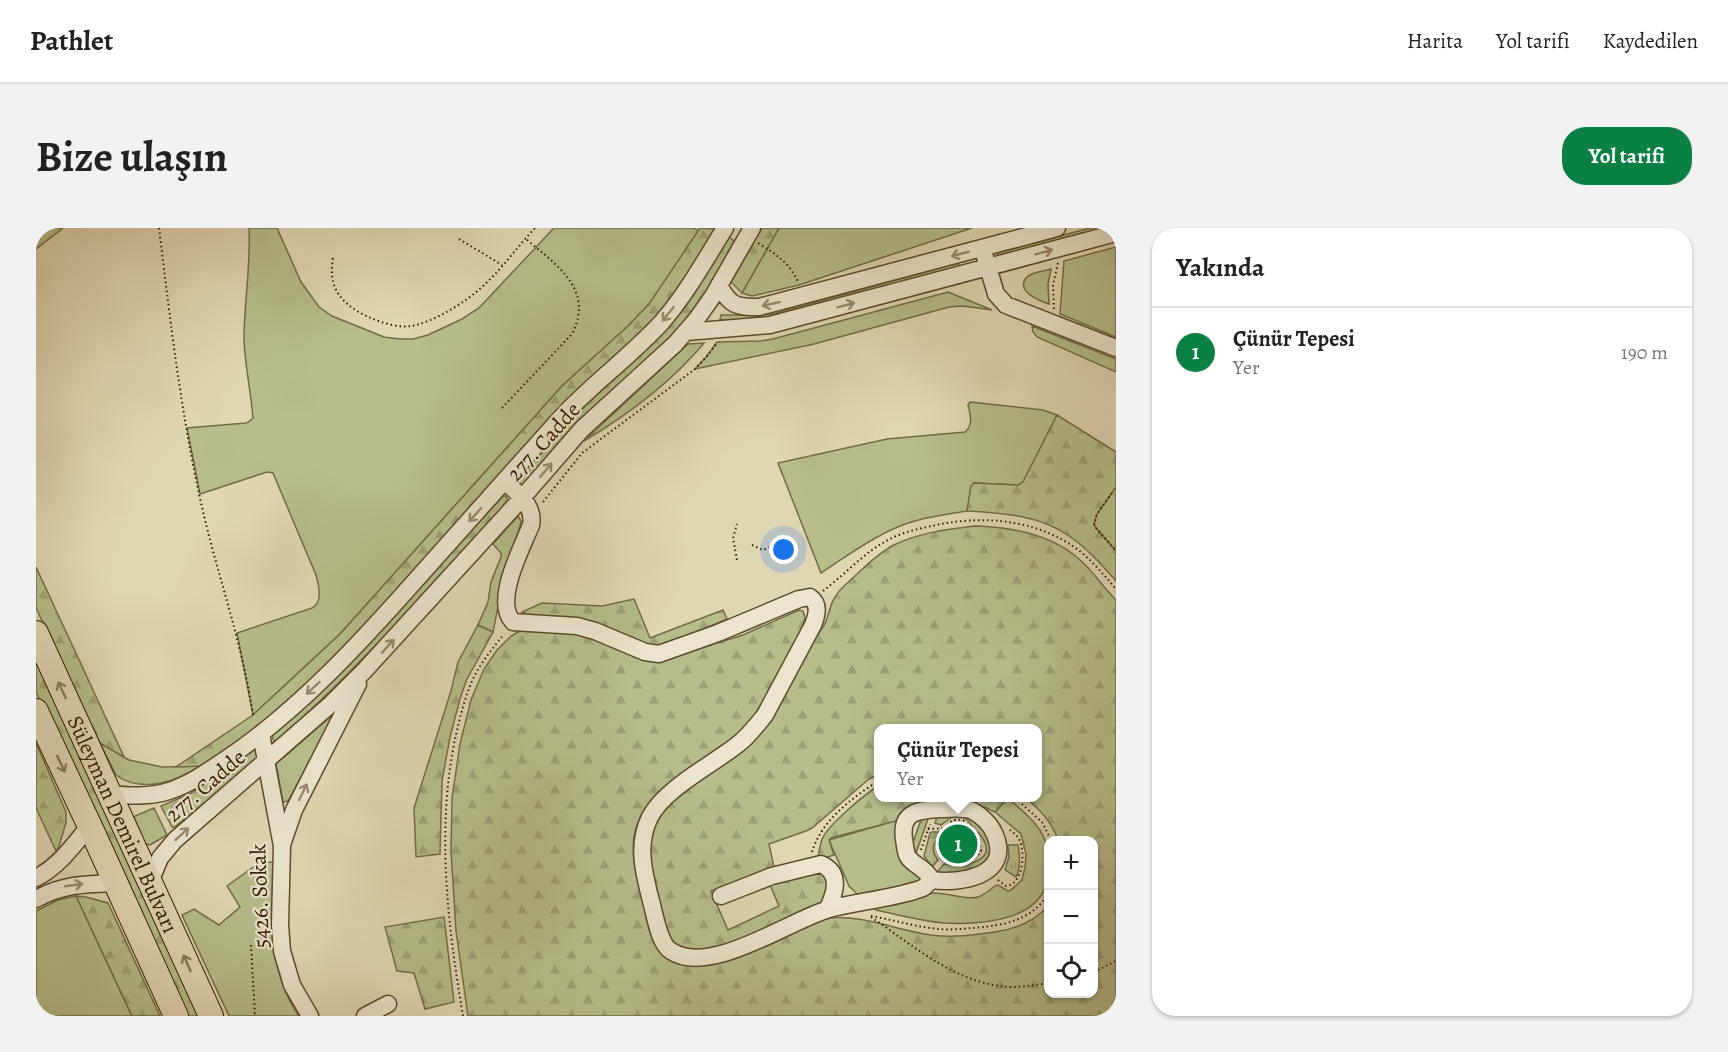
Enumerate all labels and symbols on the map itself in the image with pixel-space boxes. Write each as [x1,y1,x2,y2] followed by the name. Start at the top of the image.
[1035,246,1054,257] one-way arrow
[951,249,970,260] one-way arrow
[762,299,781,311] one-way arrow
[837,299,856,310] one-way arrow
[661,306,675,321] one-way arrow
[500,396,587,488] street label: 277. Cadde
[540,462,553,478] one-way arrow
[468,507,482,522] one-way arrow
[769,535,798,564] your location
[381,638,395,653] one-way arrow
[56,681,68,699] one-way arrow
[306,681,321,695] one-way arrow
[60,711,185,938] street label: Süleyman Demirel Bulvarı
[159,743,252,829] street label: 277. Cadde
[55,754,67,772] one-way arrow
[298,783,309,801] one-way arrow
[938,822,978,866] pin: 1
[174,827,189,841] one-way arrow
[243,843,277,949] street label: 5426. Sokak
[64,880,84,891] one-way arrow
[181,954,192,972] one-way arrow

